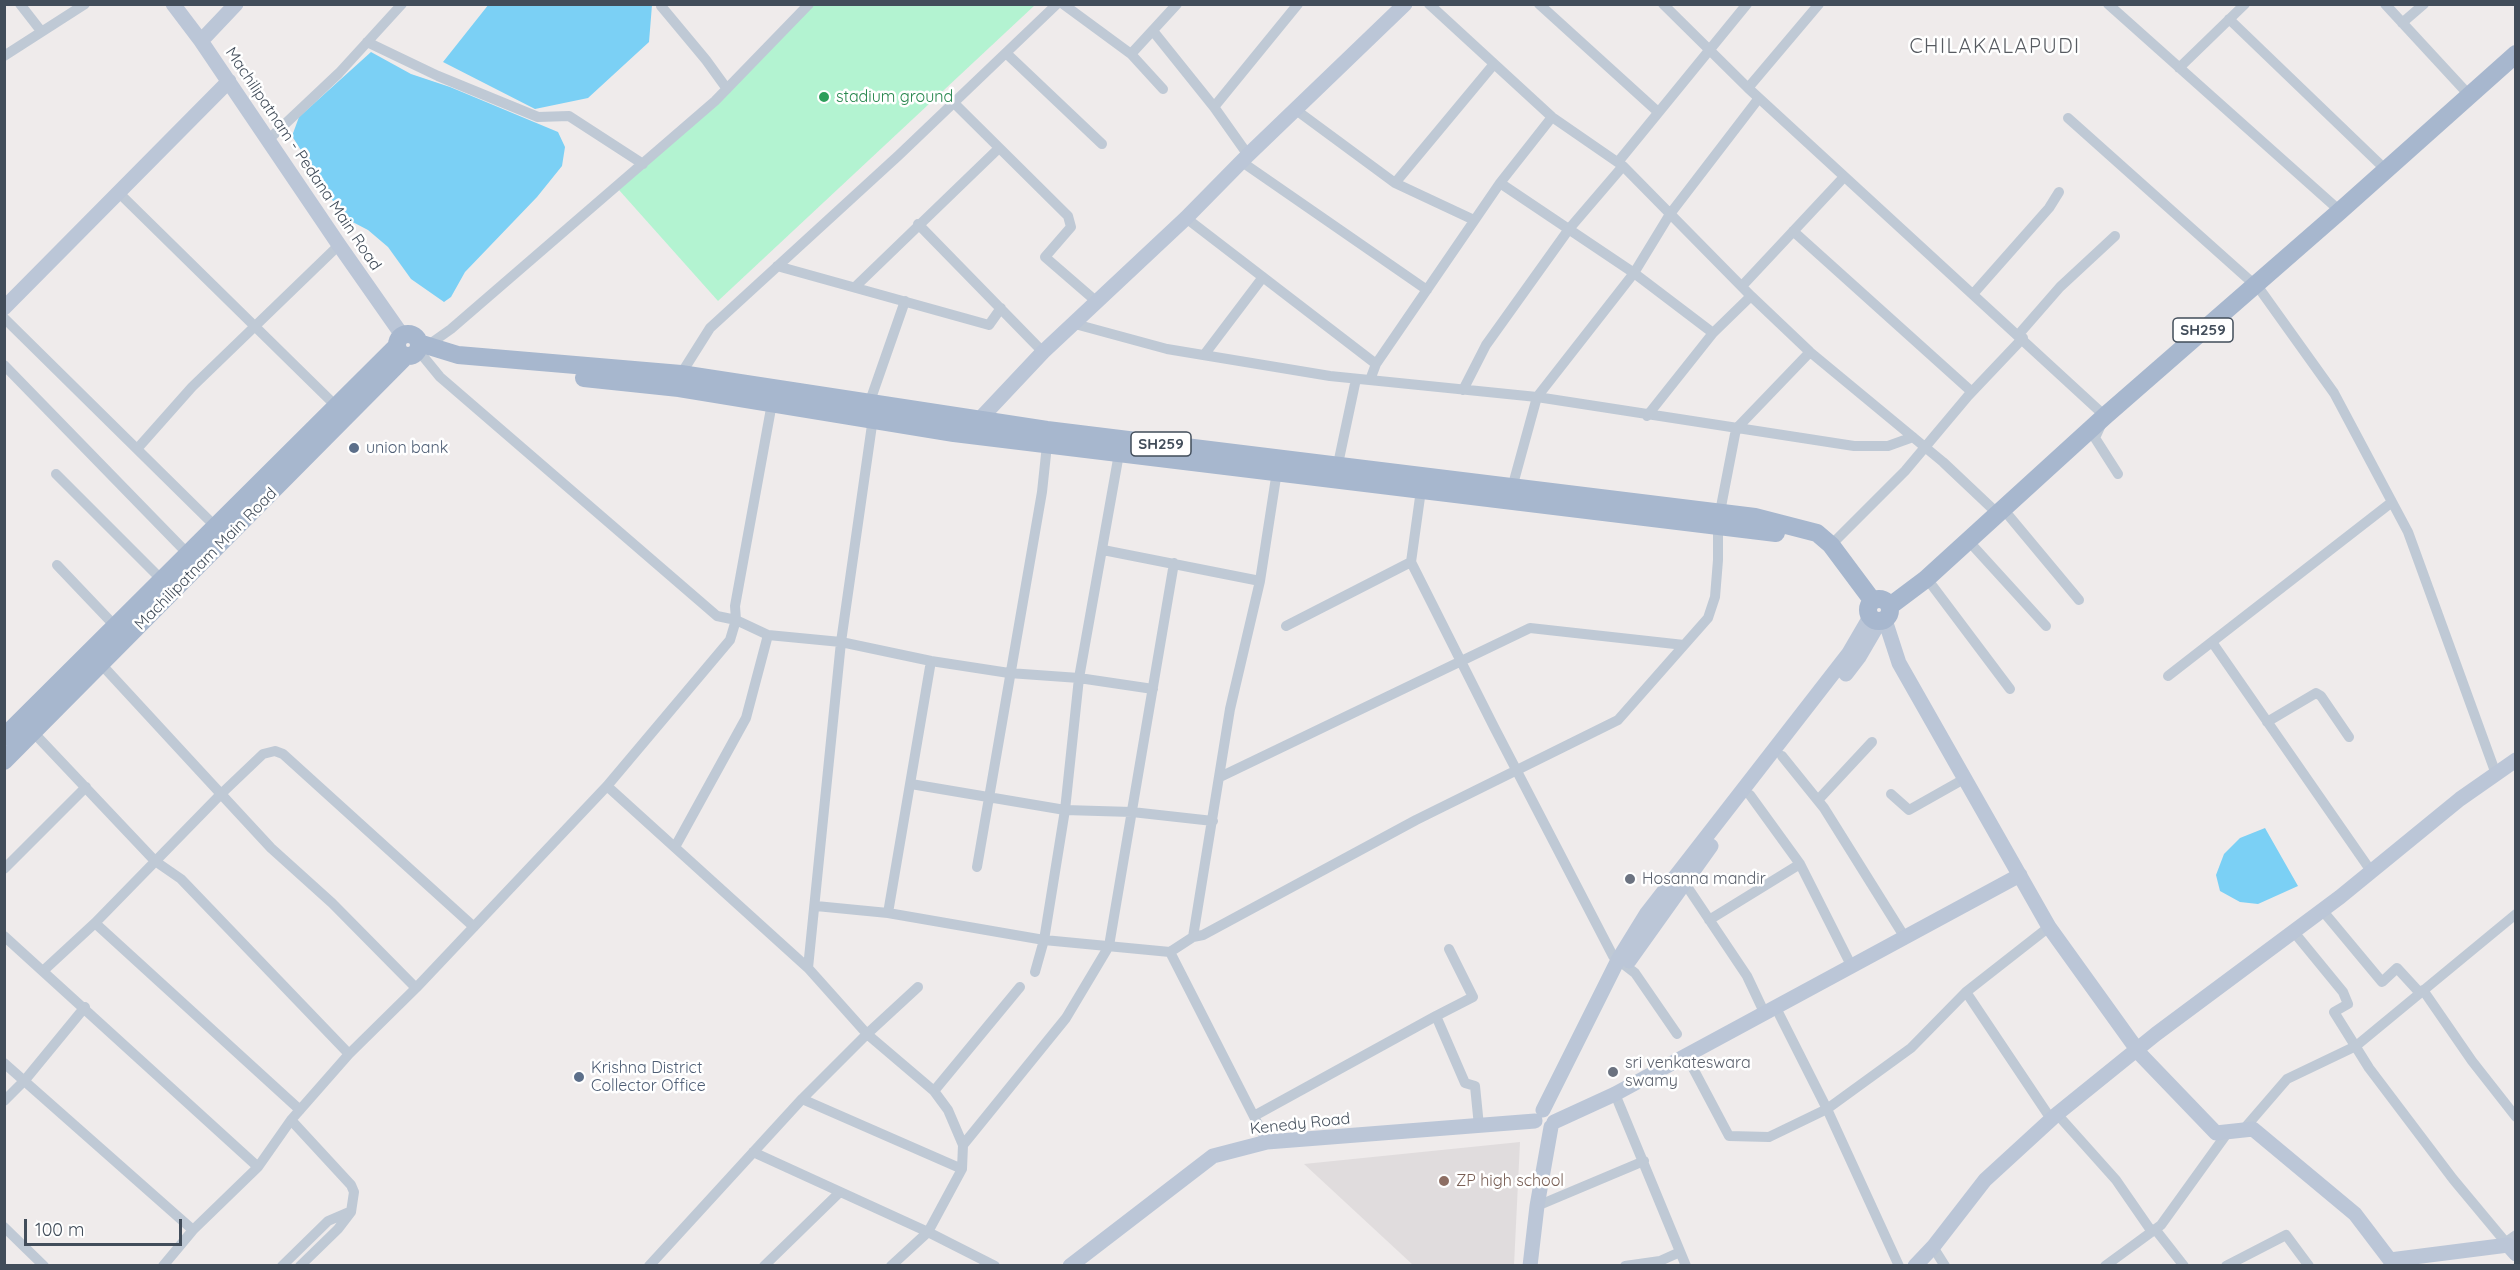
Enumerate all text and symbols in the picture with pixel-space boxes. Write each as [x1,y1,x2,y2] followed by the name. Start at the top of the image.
[1909,35,2081,59] district label: CHILAKALAPUDI
[221,44,385,274] street label: Machilipatnam - Pedana Main Road
[836,87,953,107] place label: stadium ground
[817,90,831,104] marker: stadium ground
[2173,318,2233,342] road number: SH259
[1131,432,1191,456] road number: SH259
[366,438,448,458] place label: union bank
[347,441,361,455] marker: union bank
[131,484,281,634] street label: Machilipatnam Main Road
[1642,869,1766,889] place label: Hosanna mandir
[1623,872,1637,886] marker: Hosanna mandir
[1625,1053,1751,1091] place label: sri venkateswara swamy
[591,1058,706,1096] place label: Krishna District Collector Office
[1606,1065,1620,1079] marker: sri venkateswara swamy
[572,1070,586,1084] marker: Krishna District Collector Office
[1249,1109,1351,1139] street label: Kenedy Road
[1456,1171,1564,1191] place label: ZP high school
[1437,1174,1451,1188] marker: ZP high school
[27,1207,184,1245] scale bar
[35,1218,84,1241] text: 100 m

